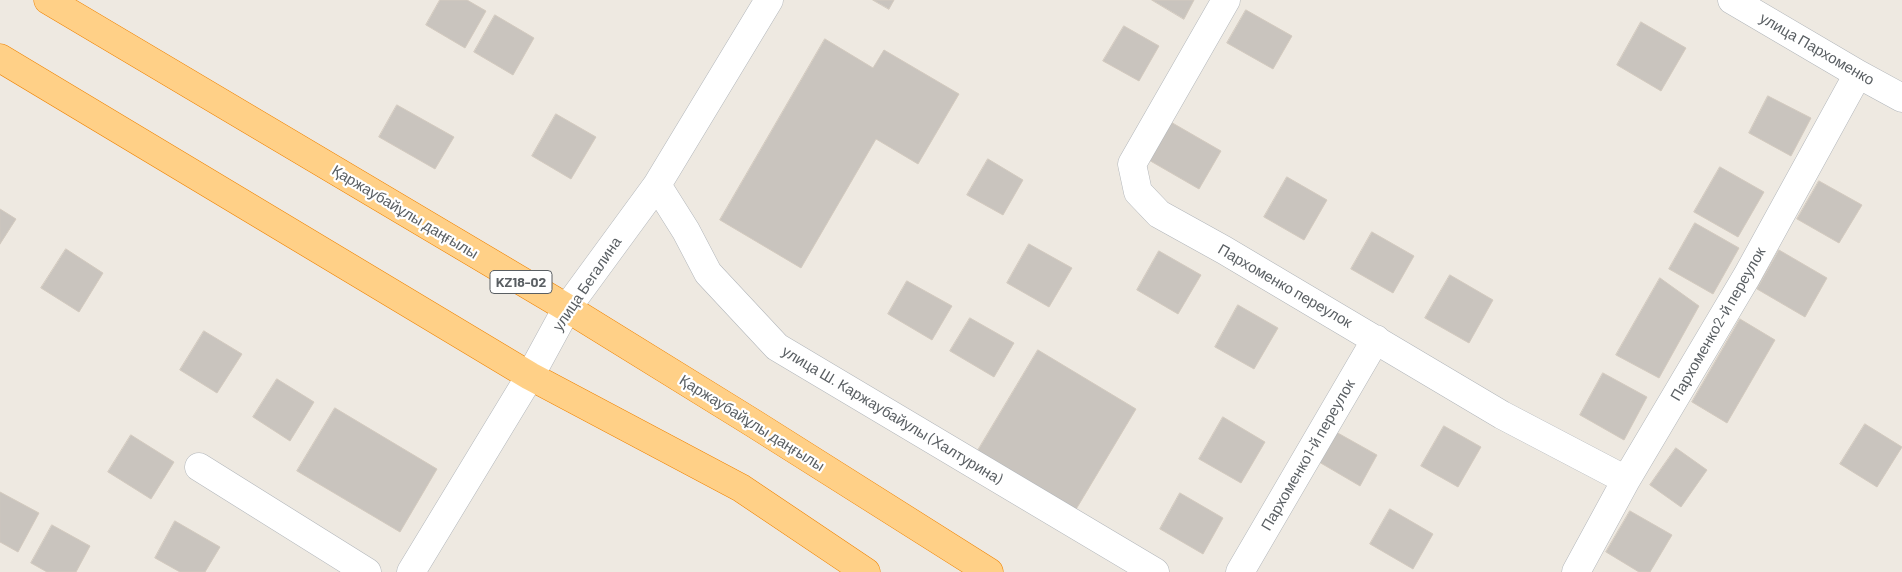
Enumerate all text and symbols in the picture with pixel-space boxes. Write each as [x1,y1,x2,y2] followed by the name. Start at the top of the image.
[1757,9,1877,89] street label: улица Пархоменко
[329,161,481,263] street label: Қаржаубайұлы даңғылы
[549,234,625,334] street label: улица Бегалина
[1215,240,1355,332] street label: Пархоменко переулок
[1667,244,1769,404] street label: Пархоменко2-й переулок
[490,270,552,294] road number: KZ18-02
[779,342,1005,488] street label: улица Ш. Каржаубайулы (Халтурина)
[676,371,828,475] street label: Қаржаубайұлы даңғылы
[1257,376,1359,534] street label: Пархоменко1-й переулок

